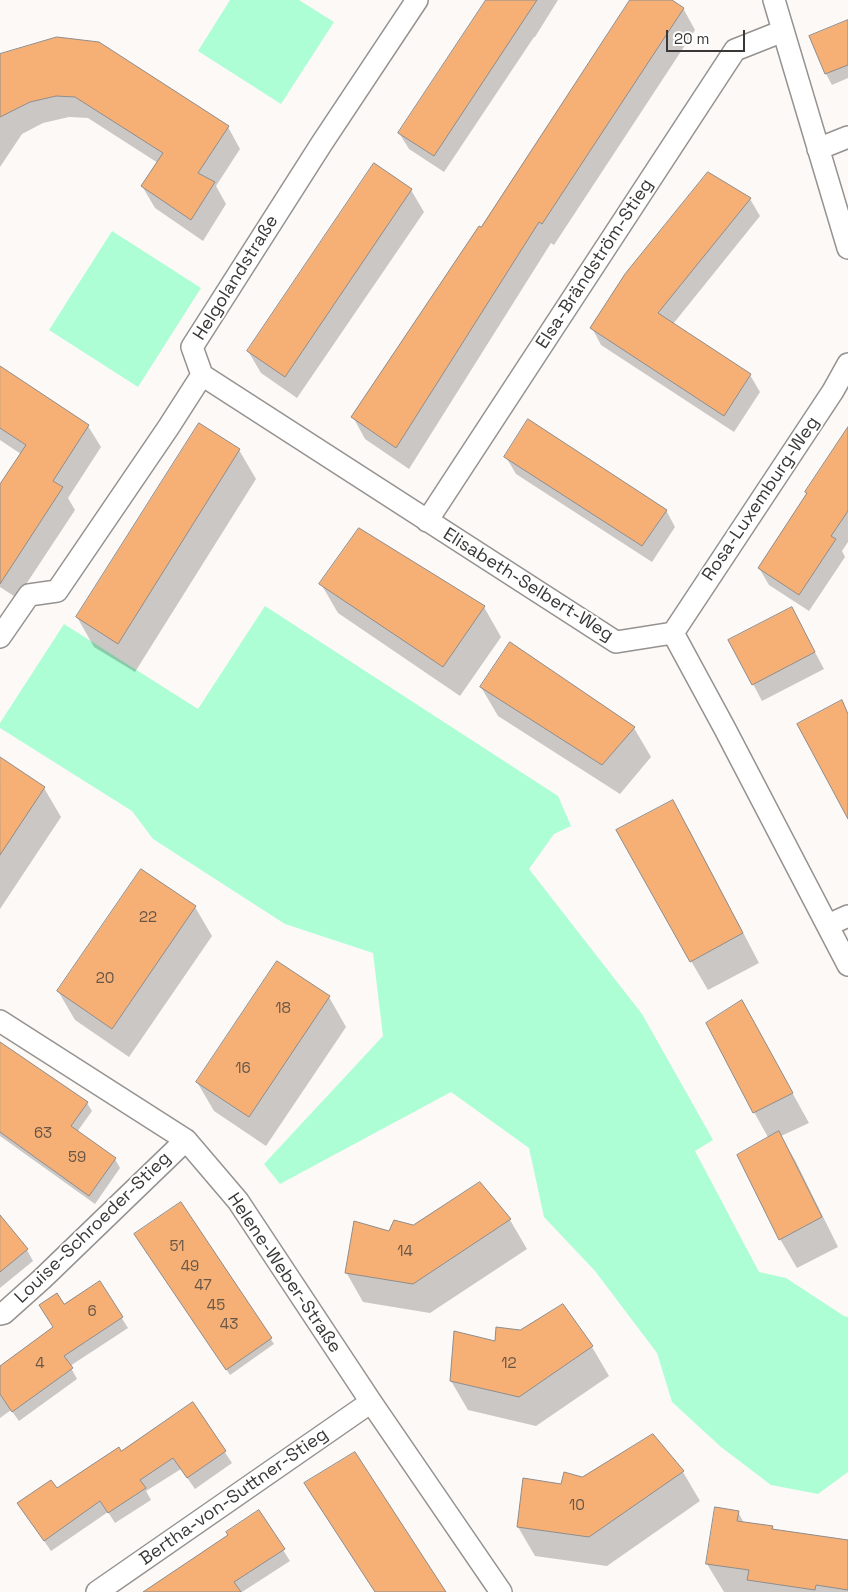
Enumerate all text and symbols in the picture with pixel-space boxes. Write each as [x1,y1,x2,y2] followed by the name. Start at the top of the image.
[668,20,747,52] scale bar
[674,29,709,48] text: 20 m
[532,175,658,353] street label: Elsa-Brändström-Stieg
[189,212,283,344] street label: Helgolandstraße
[698,413,824,585] street label: Rosa-Luxemburg-Weg
[439,524,617,646] street label: Elisabeth-Selbert-Weg
[139,909,157,927] house number: 22
[96,970,114,988] house number: 20
[275,1000,291,1018] house number: 18
[235,1060,251,1078] house number: 16
[34,1125,52,1143] house number: 63
[11,1148,175,1308] street label: Louise-Schroeder-Stieg
[68,1149,86,1167] house number: 59
[222,1189,346,1357] street label: Helene-Weber-Straße
[169,1238,185,1256] house number: 51
[397,1243,413,1261] house number: 14
[181,1258,199,1276] house number: 49
[194,1277,212,1295] house number: 47
[207,1297,225,1315] house number: 45
[87,1303,97,1321] house number: 6
[220,1316,238,1334] house number: 43
[35,1355,45,1373] house number: 4
[501,1355,517,1373] house number: 12
[136,1424,332,1570] street label: Bertha-von-Suttner-Stieg
[569,1497,585,1515] house number: 10

